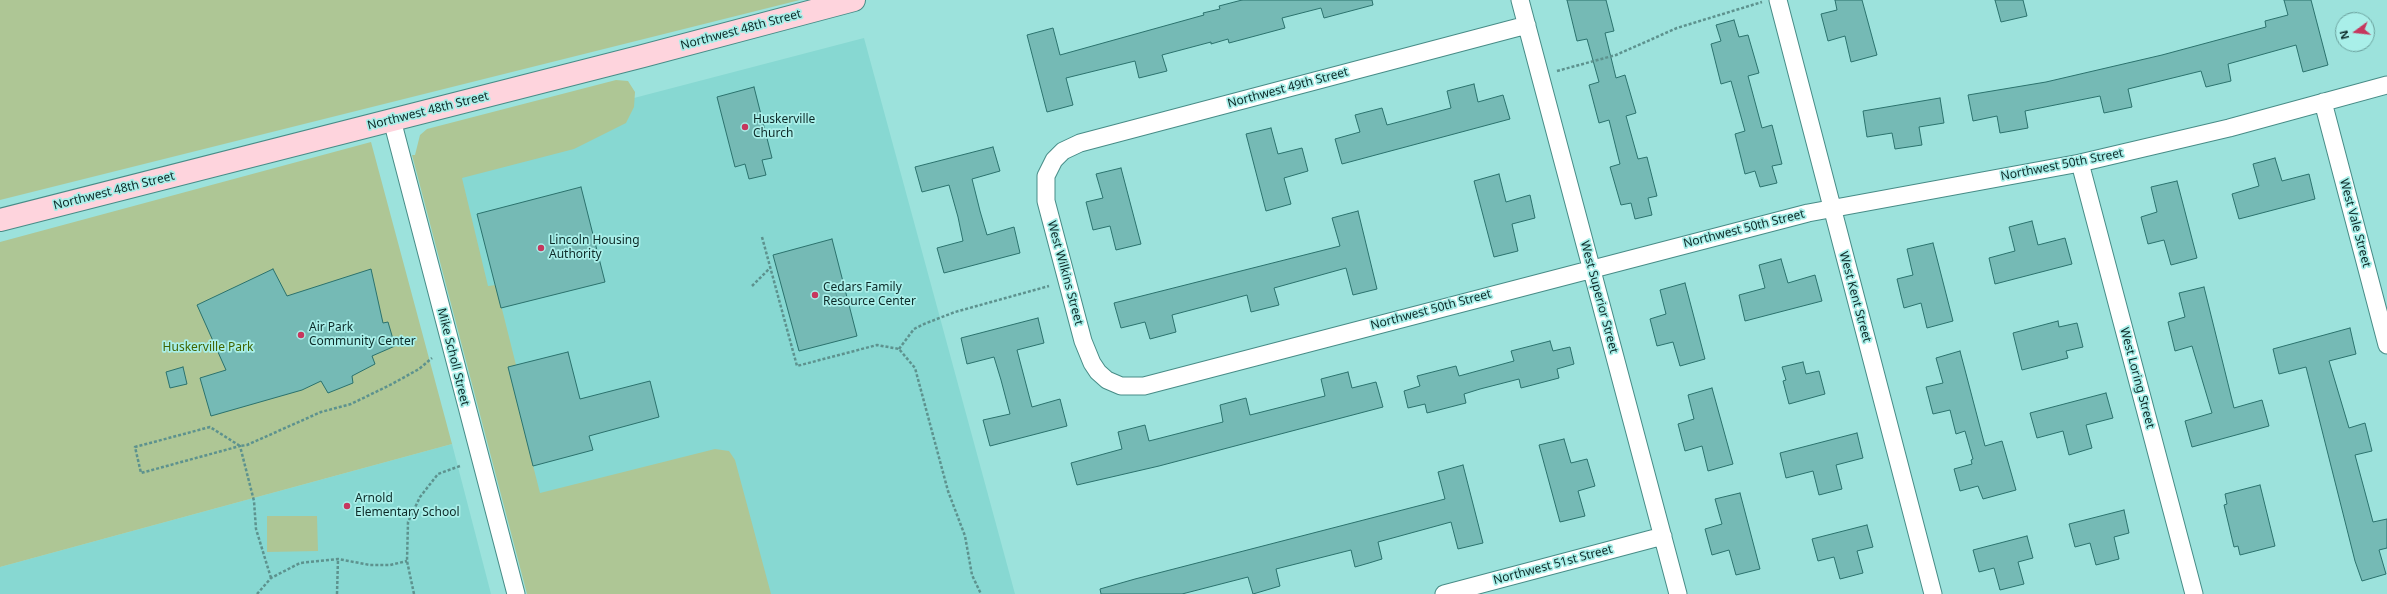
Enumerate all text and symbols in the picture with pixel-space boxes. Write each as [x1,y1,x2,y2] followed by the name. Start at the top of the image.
[679,7,803,53] street label: Northwest 48th Street
[2335,12,2375,52] north arrow
[2335,29,2352,41] text: N
[1226,65,1350,111] street label: Northwest 49th Street
[366,89,490,133] street label: Northwest 48th Street
[753,113,815,141] place label: Huskerville Church
[740,122,750,132] marker: Huskerville Church
[1999,146,2125,184] street label: Northwest 50th Street
[52,169,176,213] street label: Northwest 48th Street
[2336,177,2374,269] street label: West Vale Street
[1682,207,1806,251] street label: Northwest 50th Street
[1044,219,1086,327] street label: West Wilkins Street
[549,234,640,262] place label: Lincoln Housing Authority
[1577,239,1621,355] street label: West Superior Street
[536,243,546,253] marker: Lincoln Housing Authority
[1836,250,1874,344] street label: West Kent Street
[823,281,916,309] place label: Cedars Family Resource Center
[1369,287,1493,333] street label: Northwest 50th Street
[810,290,820,300] marker: Cedars Family Resource Center
[434,307,472,407] street label: Mike Scholl Street
[309,321,416,349] place label: Air Park Community Center
[2117,326,2157,430] street label: West Loring Street
[296,330,306,340] marker: Air Park Community Center
[163,341,253,355] park label: Huskerville Park
[355,492,460,520] place label: Arnold Elementary School
[342,501,352,511] marker: Arnold Elementary School
[1492,542,1614,588] street label: Northwest 51st Street

